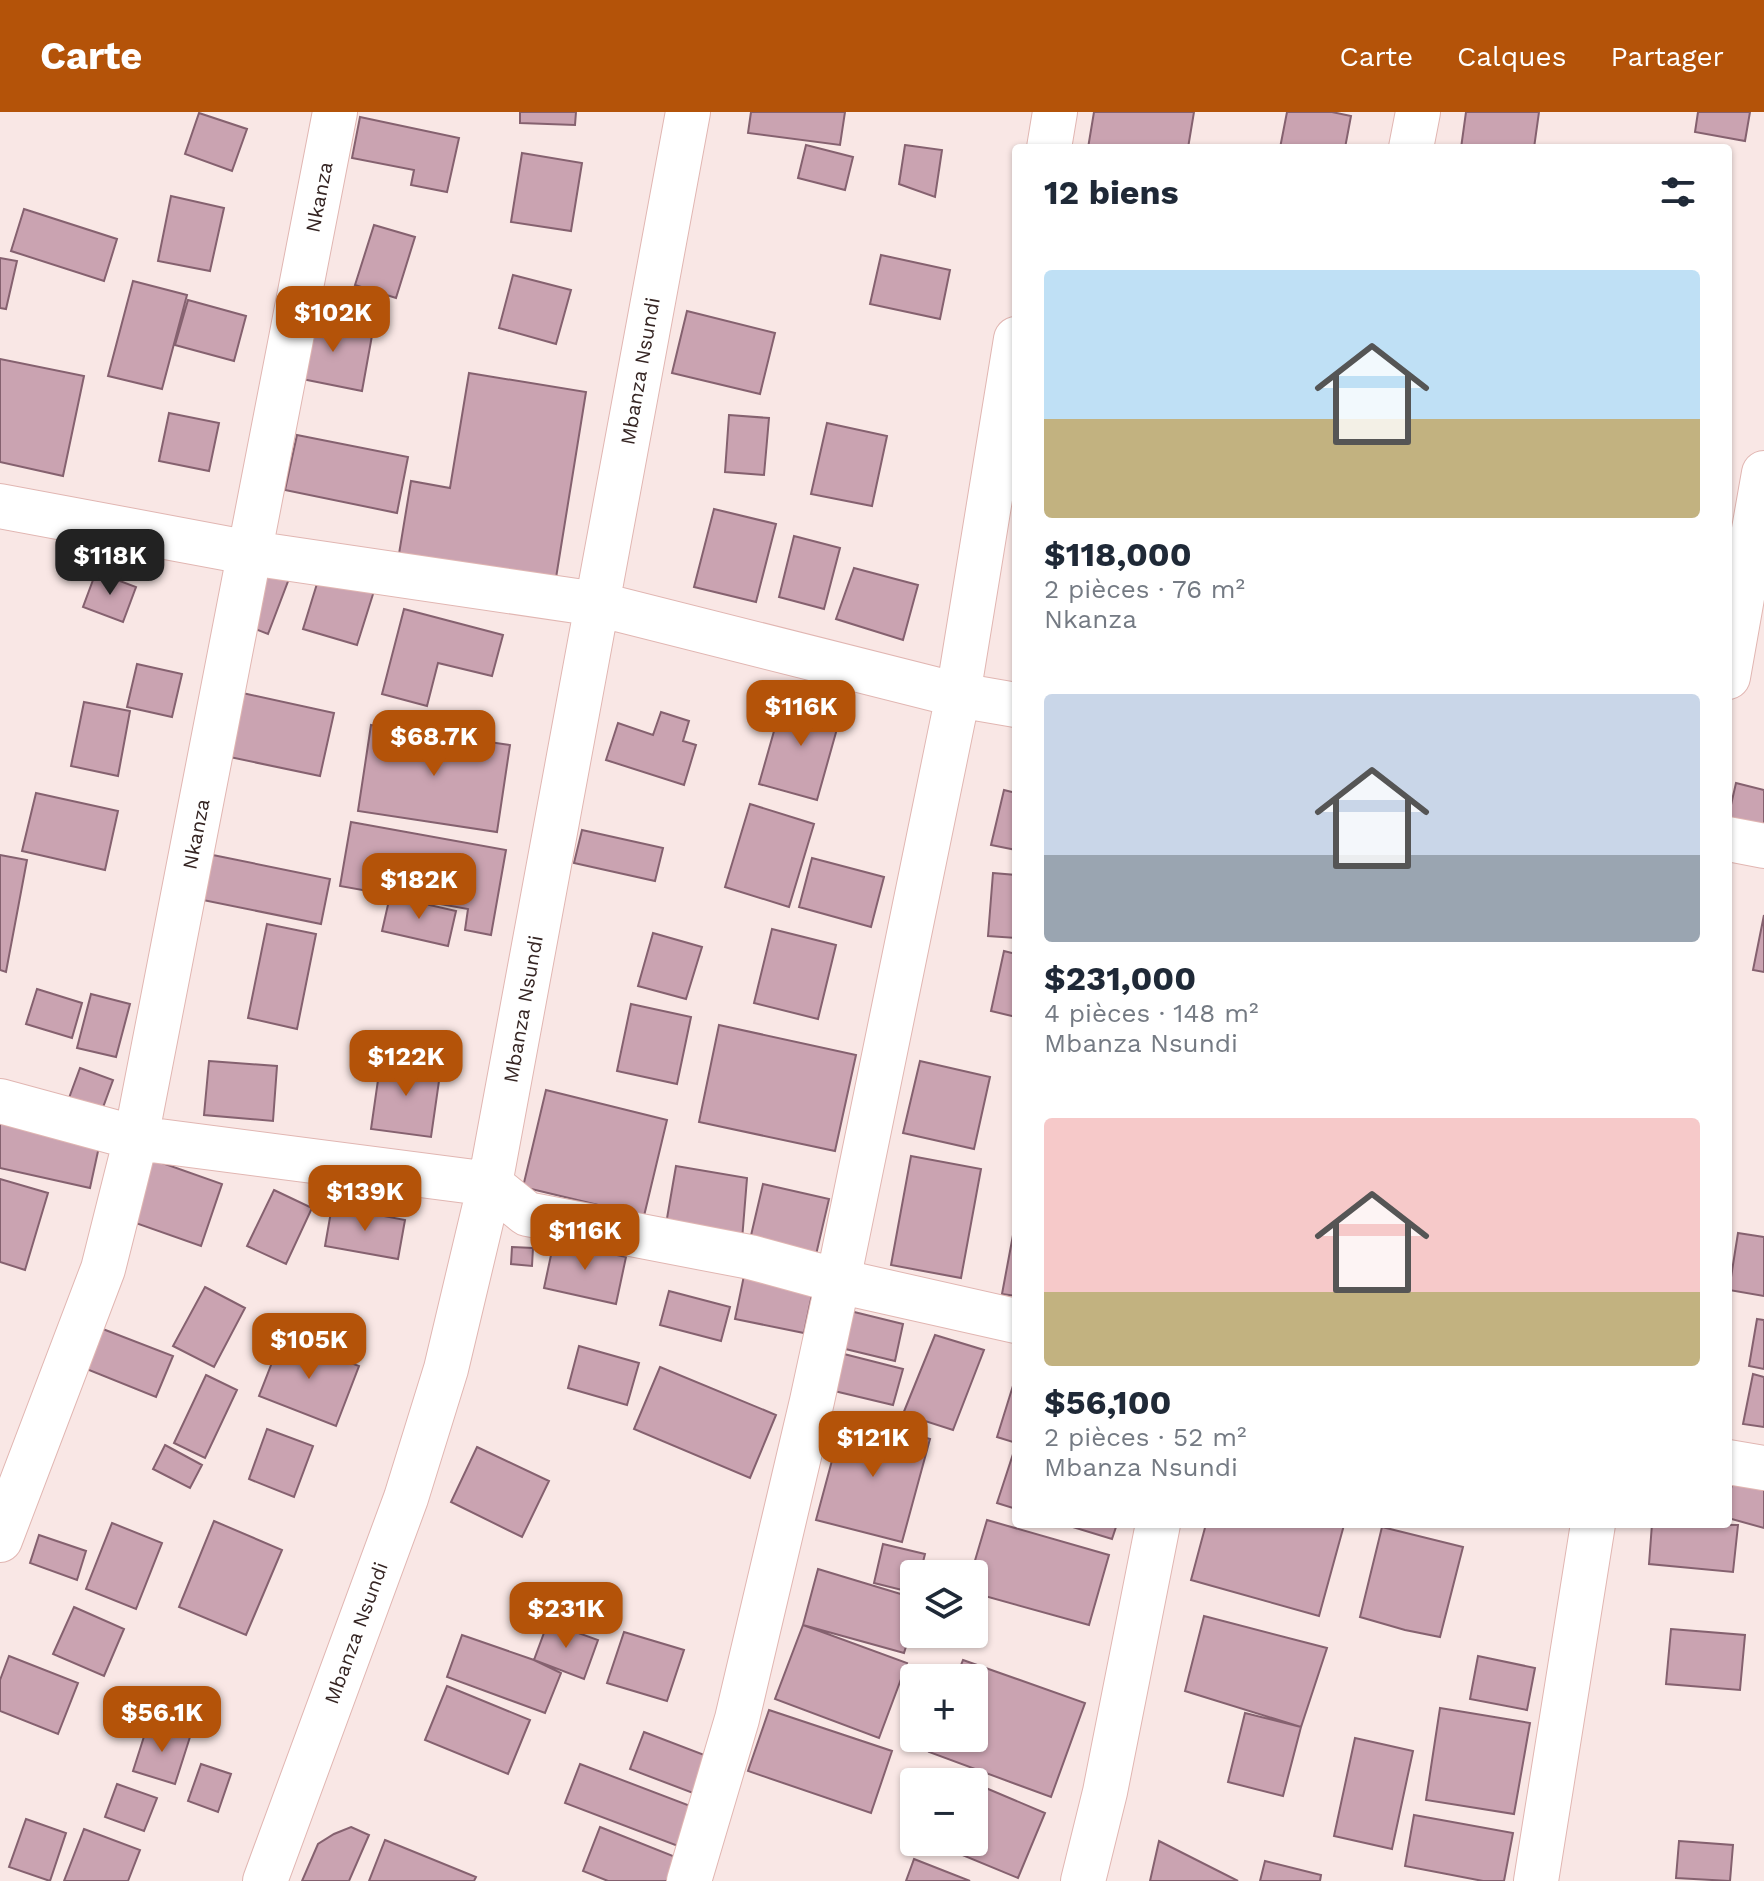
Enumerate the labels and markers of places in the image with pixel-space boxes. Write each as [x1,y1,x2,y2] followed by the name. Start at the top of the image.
[277,286,389,354] pin: $102K
[54,529,166,597] pin: $118K
[745,680,857,748] pin: $116K
[369,710,499,778] pin: $68.7K
[363,853,475,921] pin: $182K
[350,1030,462,1098] pin: $122K
[309,1165,421,1233] pin: $139K
[529,1204,641,1272] pin: $116K
[253,1313,365,1381] pin: $105K
[817,1411,929,1479] pin: $121K
[510,1582,622,1650] pin: $231K
[97,1686,227,1754] pin: $56.1K

